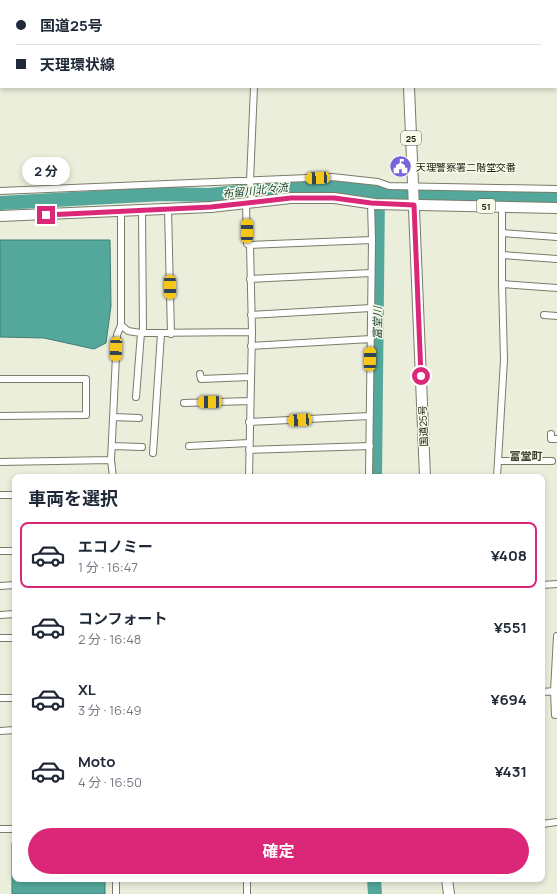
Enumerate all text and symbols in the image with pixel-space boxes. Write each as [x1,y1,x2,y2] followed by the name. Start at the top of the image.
[40,15,103,36] text: 国道25号
[40,54,115,75] text: 天理環状線
[401,131,421,145] road number: 25
[387,154,413,180] public building icon: 天理警察署二階堂交番
[22,157,70,185] callout: 2 分
[416,160,516,174] place label: 天理警察署二階堂交番
[34,162,58,180] text: 2 分
[306,171,330,185] car
[221,179,291,201] water label: 布留川北々流
[477,199,495,213] road number: 51
[37,206,55,224] route end
[241,219,253,243] car
[164,275,176,299] car
[369,305,385,340] water label: 富堂川
[110,337,122,361] car
[364,347,376,371] car
[412,367,430,385] route start
[198,396,222,408] car
[415,405,431,447] street label: 国道25号
[288,413,312,427] car
[510,448,543,463] district label: 富堂町
[28,486,118,510] text: 車両を選択
[78,536,153,557] text: エコノミー
[30,537,66,573] icon: car
[491,545,527,566] text: ¥408
[78,558,138,576] text: 1 分 · 16:47
[78,608,168,629] text: コンフォート
[30,609,66,645] icon: car
[494,617,527,638] text: ¥551
[78,630,141,648] text: 2 分 · 16:48
[78,679,96,700] text: XL
[30,681,66,717] icon: car
[490,689,527,710] text: ¥694
[78,701,142,719] text: 3 分 · 16:49
[78,751,115,772] text: Moto
[30,753,66,789] icon: car
[494,761,527,782] text: ¥431
[78,773,142,791] text: 4 分 · 16:50
[28,828,529,874] button: 確定

